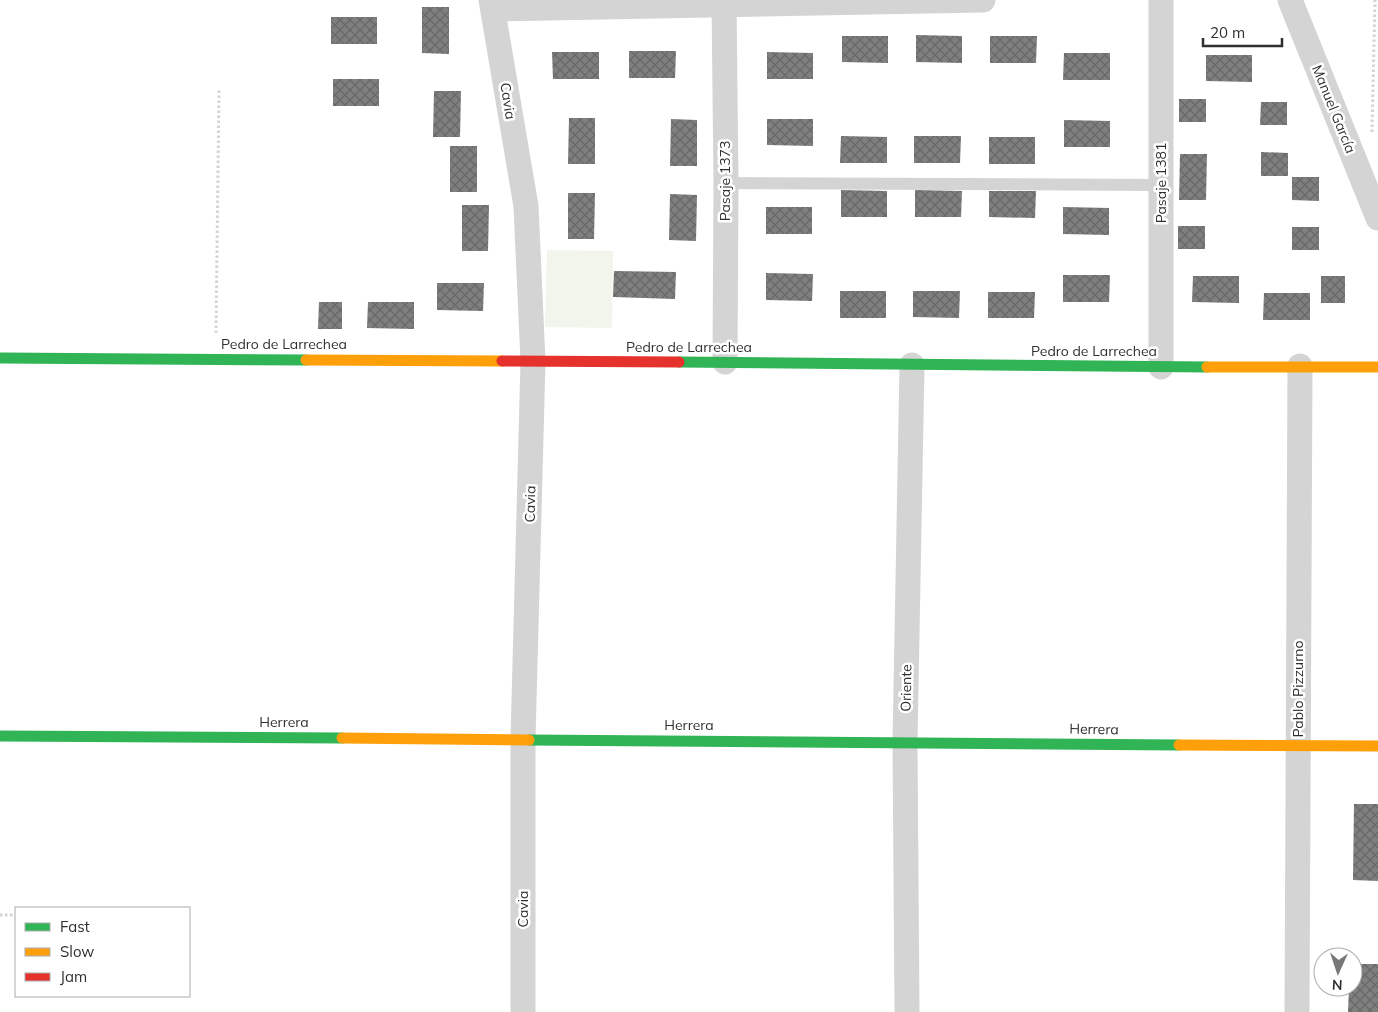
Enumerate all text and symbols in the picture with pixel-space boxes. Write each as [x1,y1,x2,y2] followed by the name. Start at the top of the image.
[1203,15,1282,47] scale bar
[1210,23,1245,42] text: 20 m
[1308,62,1360,156] street label: Manuel García
[496,81,520,121] street label: Cavia
[716,141,734,221] street label: Pasaje 1373
[1152,143,1170,223] street label: Pasaje 1381
[221,335,347,353] street label: Pedro de Larrechea
[626,338,752,356] street label: Pedro de Larrechea
[1031,342,1157,360] street label: Pedro de Larrechea
[521,485,539,523] street label: Cavia
[1289,641,1307,737] street label: Pablo Pizzurno
[897,664,915,712] street label: Oriente
[259,713,309,731] street label: Herrera
[664,716,714,734] street label: Herrera
[1069,720,1119,738] street label: Herrera
[514,891,532,927] street label: Cavia
[15,907,190,997] legend
[60,917,90,936] text: Fast
[60,942,94,961] text: Slow
[1313,947,1363,997] north arrow
[60,967,87,986] text: Jam
[1332,976,1343,994] text: N

